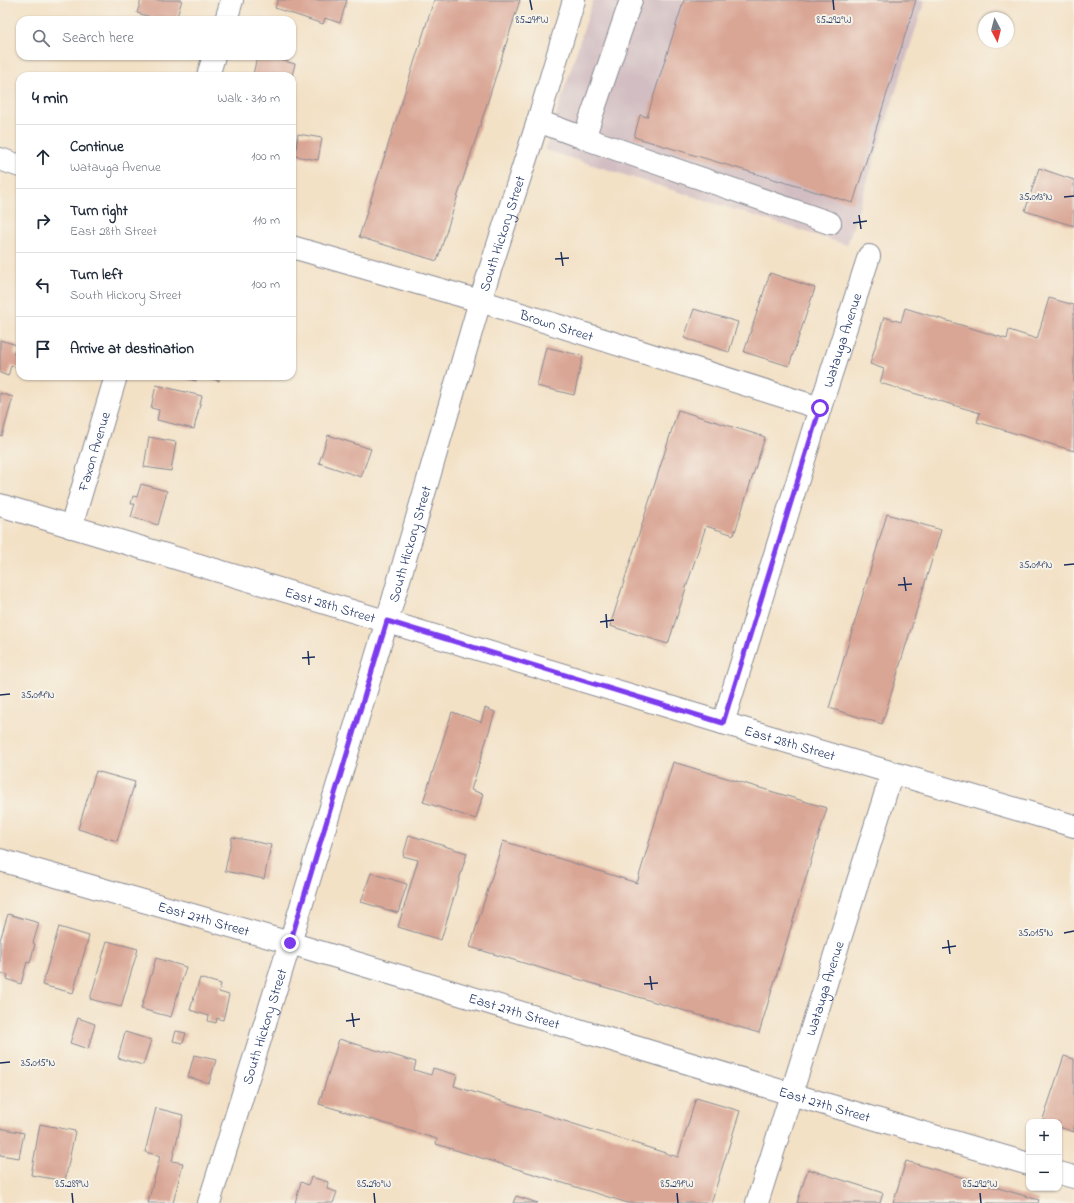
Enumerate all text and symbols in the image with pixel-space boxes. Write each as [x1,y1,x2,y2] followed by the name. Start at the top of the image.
[978,12,1014,48] north arrow
[515,13,549,28] text: 85.291°W
[817,13,852,28] text: 85.292°W
[16,16,296,60] search box
[30,27,52,49] icon: search
[62,27,134,49] text: Search here
[32,86,68,111] text: 4 min
[217,89,280,108] text: Walk · 310 m
[70,136,124,158] text: Continue
[32,146,54,168] icon: ahead
[251,147,280,166] text: 100 m
[70,158,161,177] text: Watauga Avenue
[475,173,532,294] street label: South Hickory Street
[1020,190,1053,205] text: 35.013°N
[70,200,128,222] text: Turn right
[32,210,54,232] icon: right
[253,211,280,230] text: 110 m
[70,222,157,241] text: East 28th Street
[70,264,123,286] text: Turn left
[32,274,54,296] icon: left
[251,275,280,294] text: 100 m
[70,286,182,305] text: South Hickory Street
[818,290,869,390] street label: Watauga Avenue
[516,305,596,348] street label: Brown Street
[32,338,54,360] icon: arrive
[70,338,194,360] text: Arrive at destination
[811,399,829,417] route start
[73,409,117,495] street label: Faxon Avenue
[384,483,438,605] street label: South Hickory Street
[1020,558,1053,573] text: 35.014°N
[282,582,378,630] street label: East 28th Street
[22,688,55,703] text: 35.014°N
[742,721,838,767] street label: East 28th Street
[155,897,252,943] street label: East 27th Street
[1019,926,1054,941] text: 35.015°N
[281,934,299,952] route end
[801,938,851,1039] street label: Watauga Avenue
[238,966,293,1087] street label: South Hickory Street
[466,988,562,1036] street label: East 27th Street
[21,1056,56,1071] text: 35.015°N
[776,1082,873,1129] street label: East 27th Street
[1026,1119,1062,1191] map controls
[1026,1119,1062,1155] button: +
[1026,1155,1062,1191] button: −
[55,1177,89,1192] text: 85.289°W
[357,1177,391,1192] text: 85.290°W
[660,1177,694,1192] text: 85.291°W
[963,1177,998,1192] text: 85.292°W

